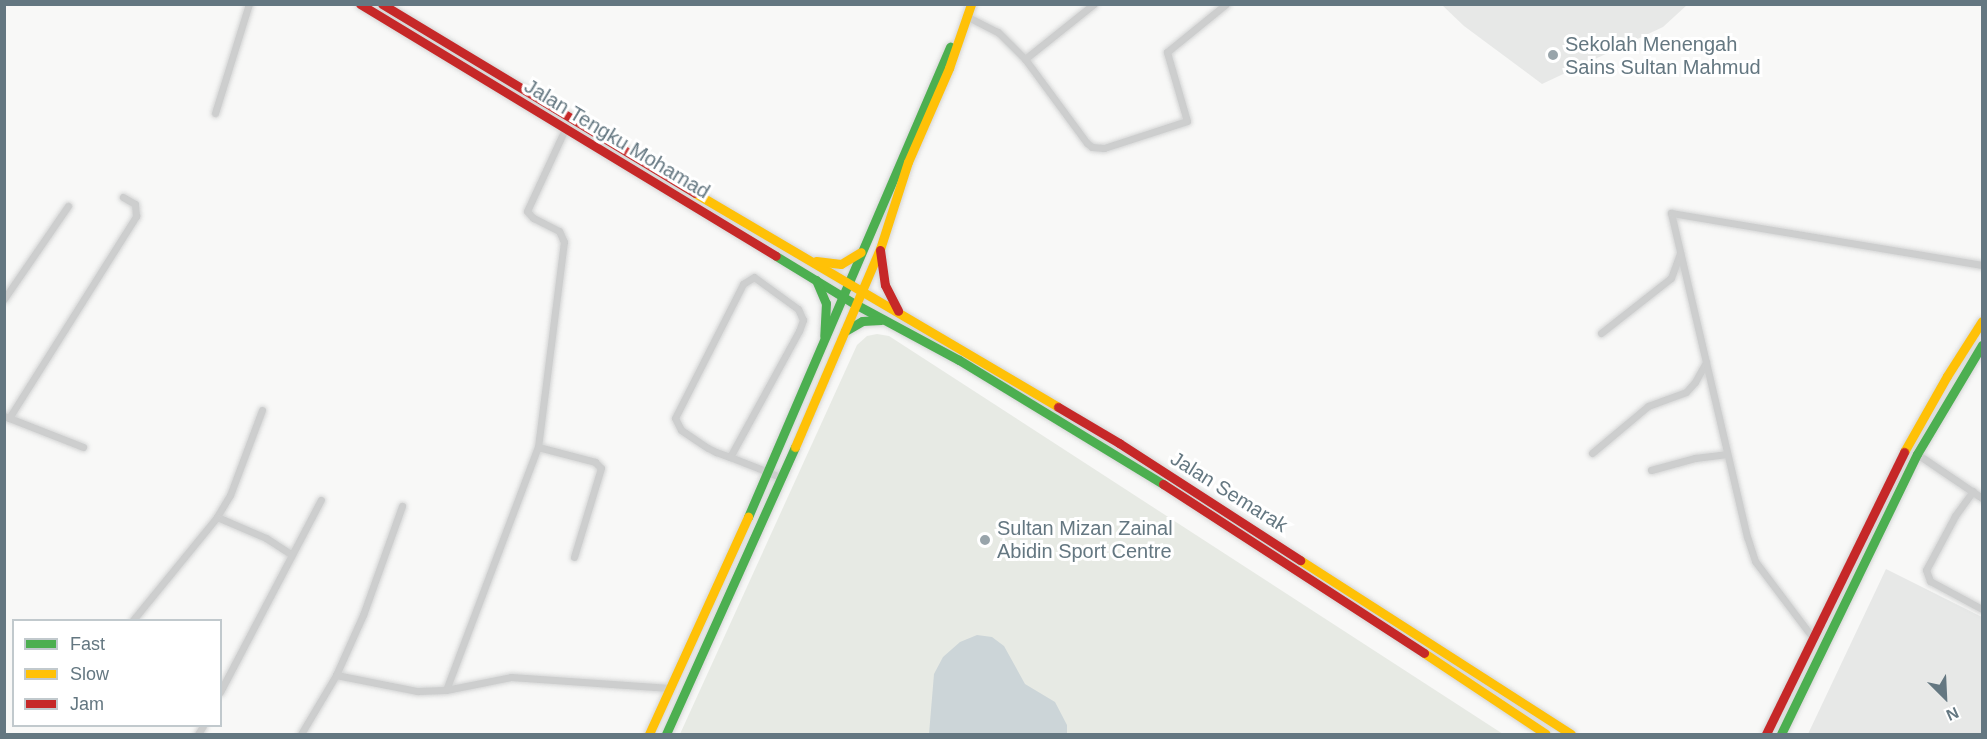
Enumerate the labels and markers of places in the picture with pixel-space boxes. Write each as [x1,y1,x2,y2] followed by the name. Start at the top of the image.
[1565,32,1761,79] place label: Sekolah Menengah Sains Sultan Mahmud
[1546,48,1560,62] marker: Sekolah Menengah Sains Sultan Mahmud
[997,516,1173,563] place label: Sultan Mizan Zainal Abidin Sport Centre
[978,533,992,547] marker: Sultan Mizan Zainal Abidin Sport Centre

